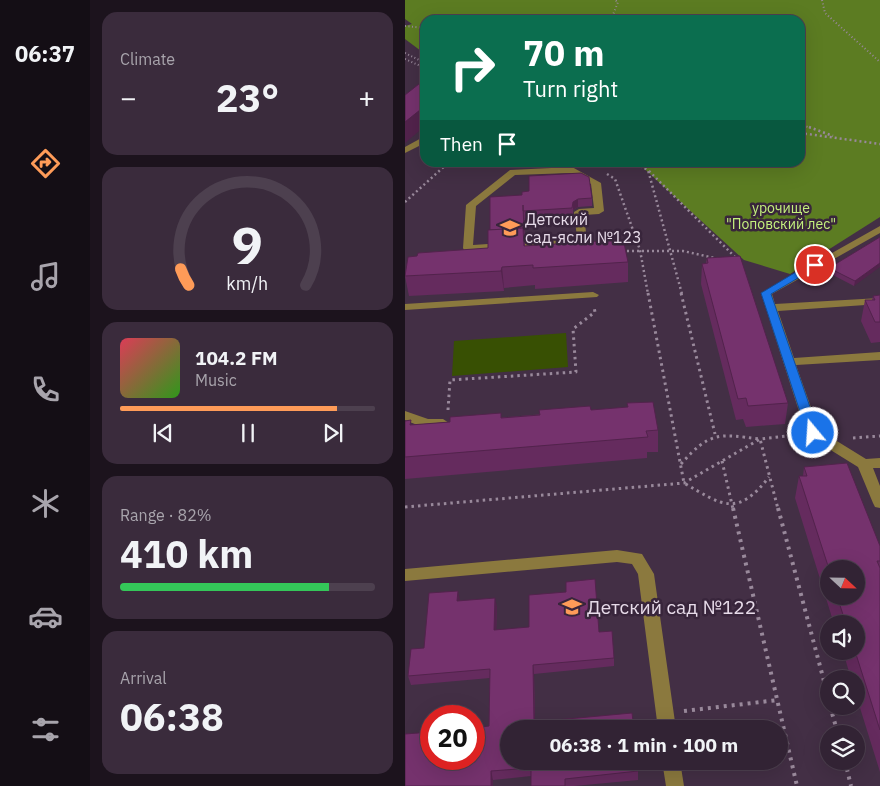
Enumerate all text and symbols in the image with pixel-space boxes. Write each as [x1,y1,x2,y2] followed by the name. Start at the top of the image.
[523,30,605,76] text: 70 m
[440,35,505,100] icon: right
[15,39,75,68] text: 06:37
[120,49,175,69] text: Climate
[216,73,279,122] text: 23°
[523,74,618,103] text: Turn right
[120,79,137,116] text: −
[358,79,375,116] text: +
[493,130,521,158] icon: arrive
[440,132,483,156] text: Then
[28,146,63,181] icon: directions
[726,199,836,233] park label: урочище "Поповский лес"
[525,209,642,247] place label: Детский сад-ясли №123
[232,211,263,278] text: 9
[499,217,521,239] school or university icon: Детский сад-ясли №123
[794,244,836,286] pin
[801,251,829,279] icon: arrive
[28,259,63,294] icon: music
[227,272,269,295] text: km/h
[195,346,278,370] text: 104.2 FM
[195,370,237,390] text: Music
[28,372,63,407] icon: phone
[786,406,838,458] position arrow
[149,419,177,447] icon: previous
[234,419,262,447] icon: pause
[319,419,347,447] icon: next
[28,486,63,521] icon: climate
[120,505,212,525] text: Range · 82%
[120,529,253,578] text: 410 km
[820,560,865,605] north arrow
[820,560,865,770] map controls
[587,595,756,619] place label: Детский сад №122
[561,596,583,618] school or university icon: Детский сад №122
[28,599,63,634] icon: car
[820,615,865,660] button: sound
[120,668,167,688] text: Arrival
[820,670,865,715] button: search
[120,692,224,741] text: 06:38
[420,705,485,770] speed limit sign: 20
[28,712,63,747] icon: filters
[820,725,865,770] button: layers
[550,733,738,757] text: 06:38 · 1 min · 100 m

